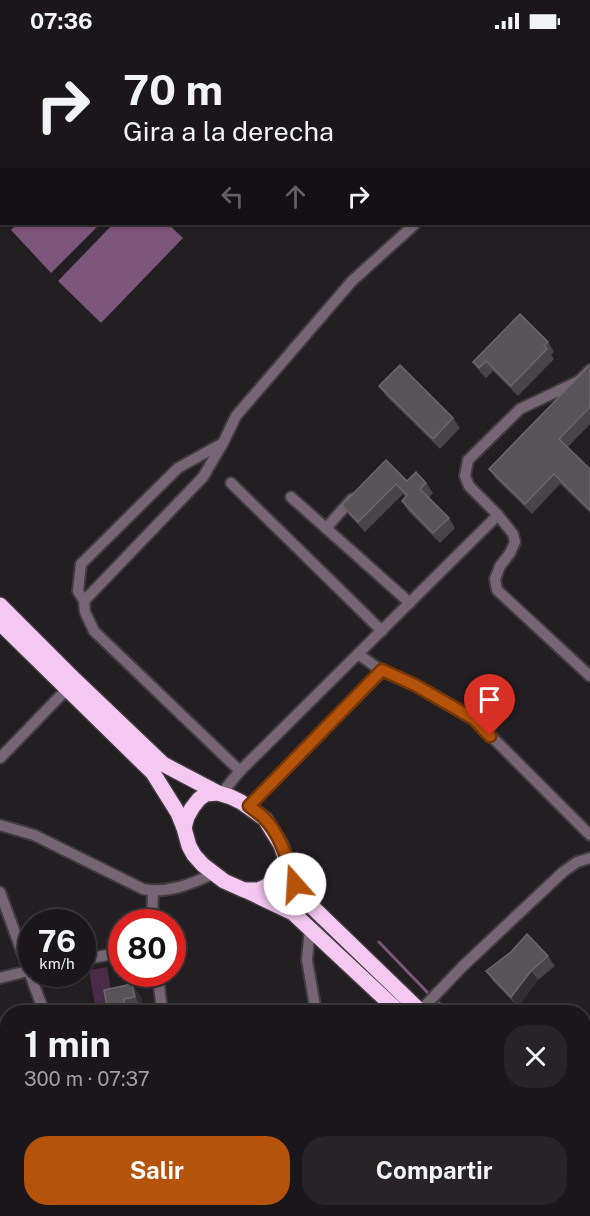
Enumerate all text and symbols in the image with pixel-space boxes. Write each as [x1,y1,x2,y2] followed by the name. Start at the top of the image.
[30,8,93,34] text: 07:36
[123,65,223,114] text: 70 m
[24,66,102,144] icon: right
[123,115,334,147] text: Gira a la derecha
[216,180,249,213] icon: left
[279,180,312,213] icon: ahead
[342,180,375,213] icon: right
[464,674,515,736] pin
[473,683,506,716] icon: arrive
[263,852,327,916] position arrow
[108,909,186,987] speed limit sign: 80
[38,923,76,959] text: 76
[39,955,75,972] text: km/h
[24,1023,111,1065] text: 1 min
[504,1025,567,1088] button: close
[24,1067,150,1091] text: 300 m · 07:37
[24,1136,290,1205] button: Salir
[302,1136,567,1205] button: Compartir

